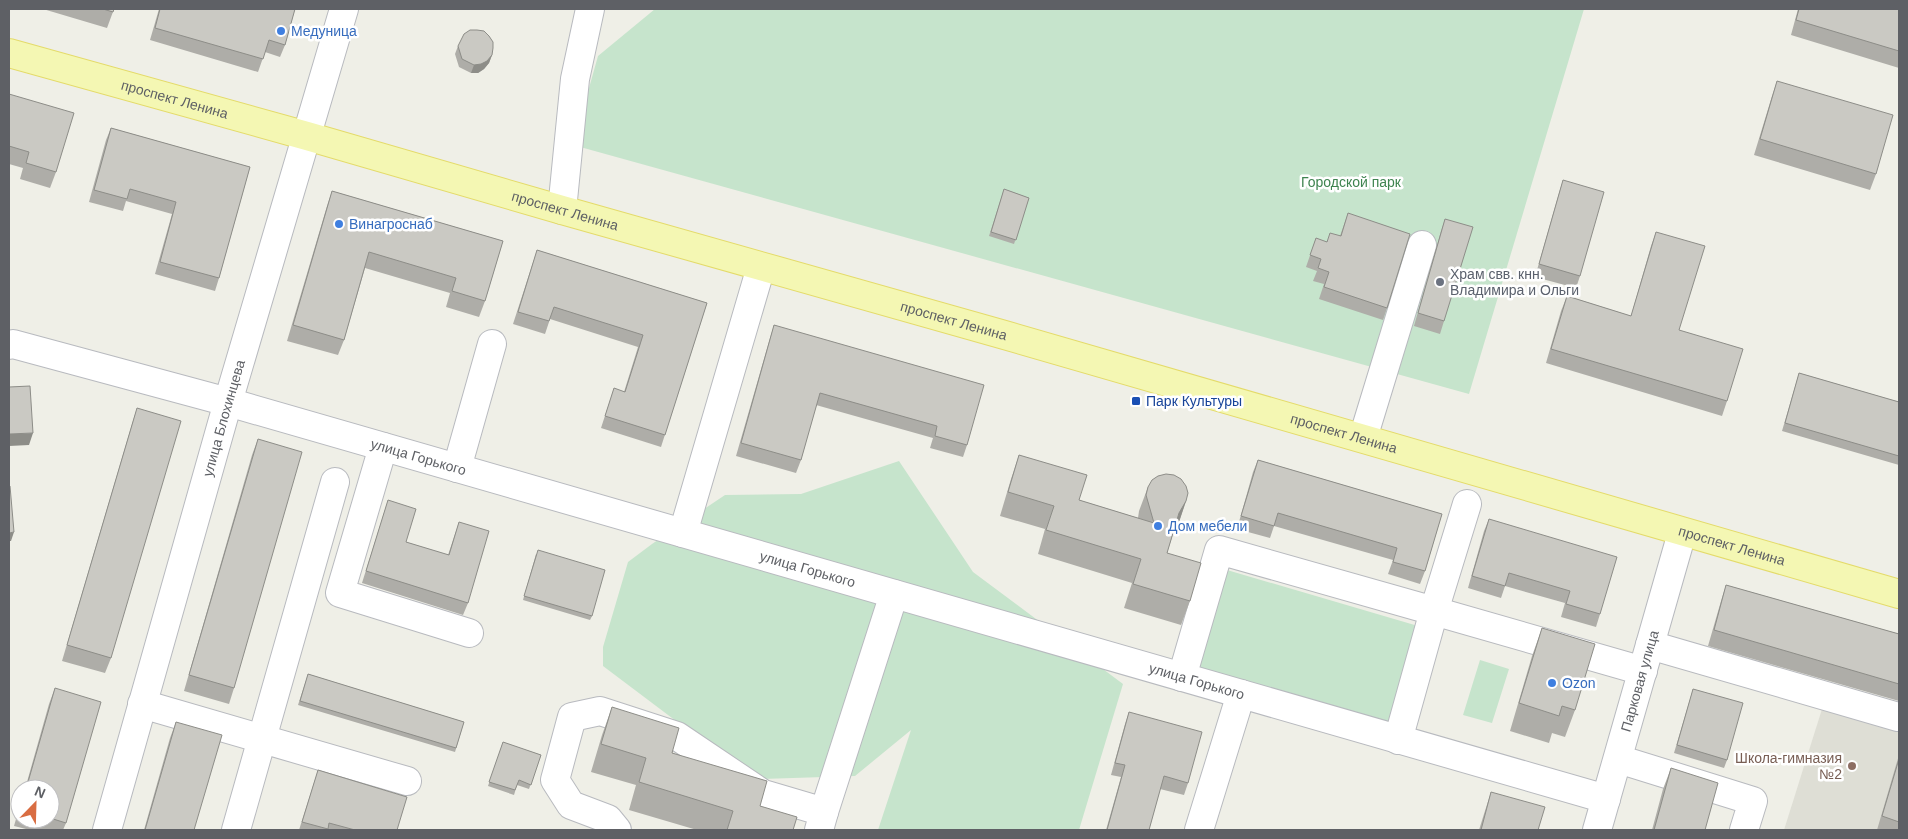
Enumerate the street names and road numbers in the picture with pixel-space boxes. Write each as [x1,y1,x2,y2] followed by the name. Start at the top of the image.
[119,77,230,122] street label: проспект Ленина
[510,188,620,234] street label: проспект Ленина
[899,298,1009,343] street label: проспект Ленина
[199,358,248,478] street label: улица Блохинцева
[1289,410,1399,456] street label: проспект Ленина
[369,436,468,478] street label: улица Горького
[1677,523,1787,569] street label: проспект Ленина
[758,548,857,590] street label: улица Горького
[1618,628,1662,734] street label: Парковая улица
[1147,660,1247,703] street label: улица Горького

